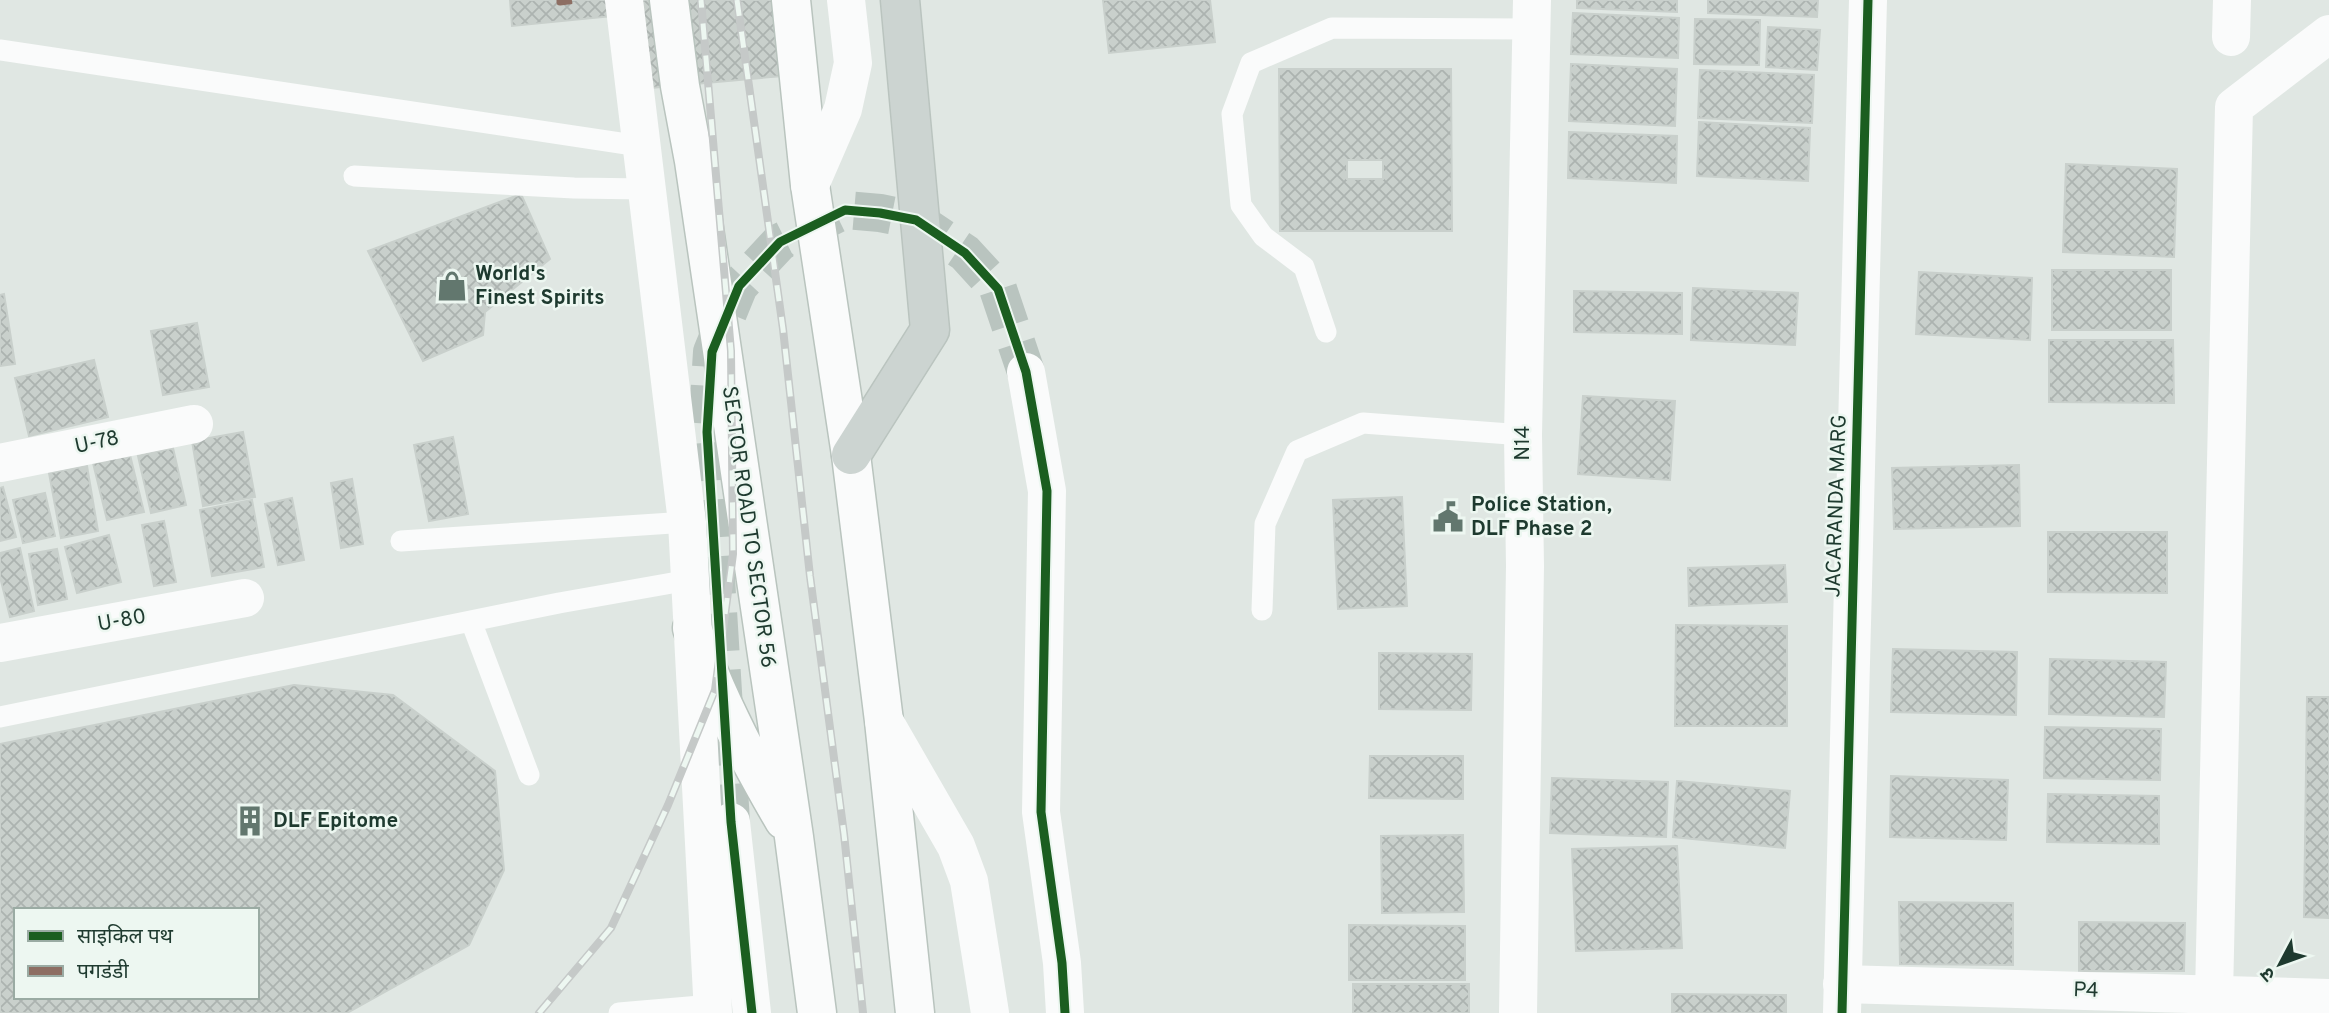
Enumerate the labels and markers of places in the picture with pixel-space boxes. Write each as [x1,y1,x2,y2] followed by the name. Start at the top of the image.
[475,261,605,312] place label: World's Finest Spirits
[435,269,469,303] shop icon: World's Finest Spirits
[1471,492,1612,543] place label: Police Station, DLF Phase 2
[1431,500,1465,534] public building icon: Police Station, DLF Phase 2
[233,804,267,838] building icon: DLF Epitome
[273,808,398,835] place label: DLF Epitome

